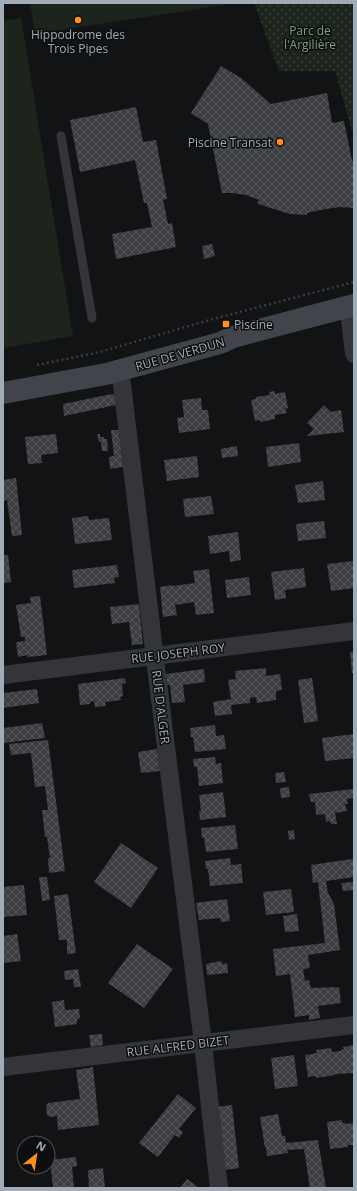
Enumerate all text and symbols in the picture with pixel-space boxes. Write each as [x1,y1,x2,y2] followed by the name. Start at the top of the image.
[73,15,83,25] marker: Hippodrome des Trois Pipes
[284,22,336,53] park label: Parc de l'Argilière
[31,26,125,57] place label: Hippodrome des Trois Pipes
[188,134,272,151] place label: Piscine Transat
[275,137,285,147] marker: Piscine Transat
[234,316,273,333] place label: Piscine
[221,319,231,329] marker: Piscine
[133,333,227,375] street label: RUE DE VERDUN
[130,639,226,667] street label: RUE JOSEPH ROY
[148,669,174,745] street label: RUE D'ALGER
[126,1031,231,1061] street label: RUE ALFRED BIZET
[16,1135,56,1175] north arrow
[34,1137,49,1155] text: N

